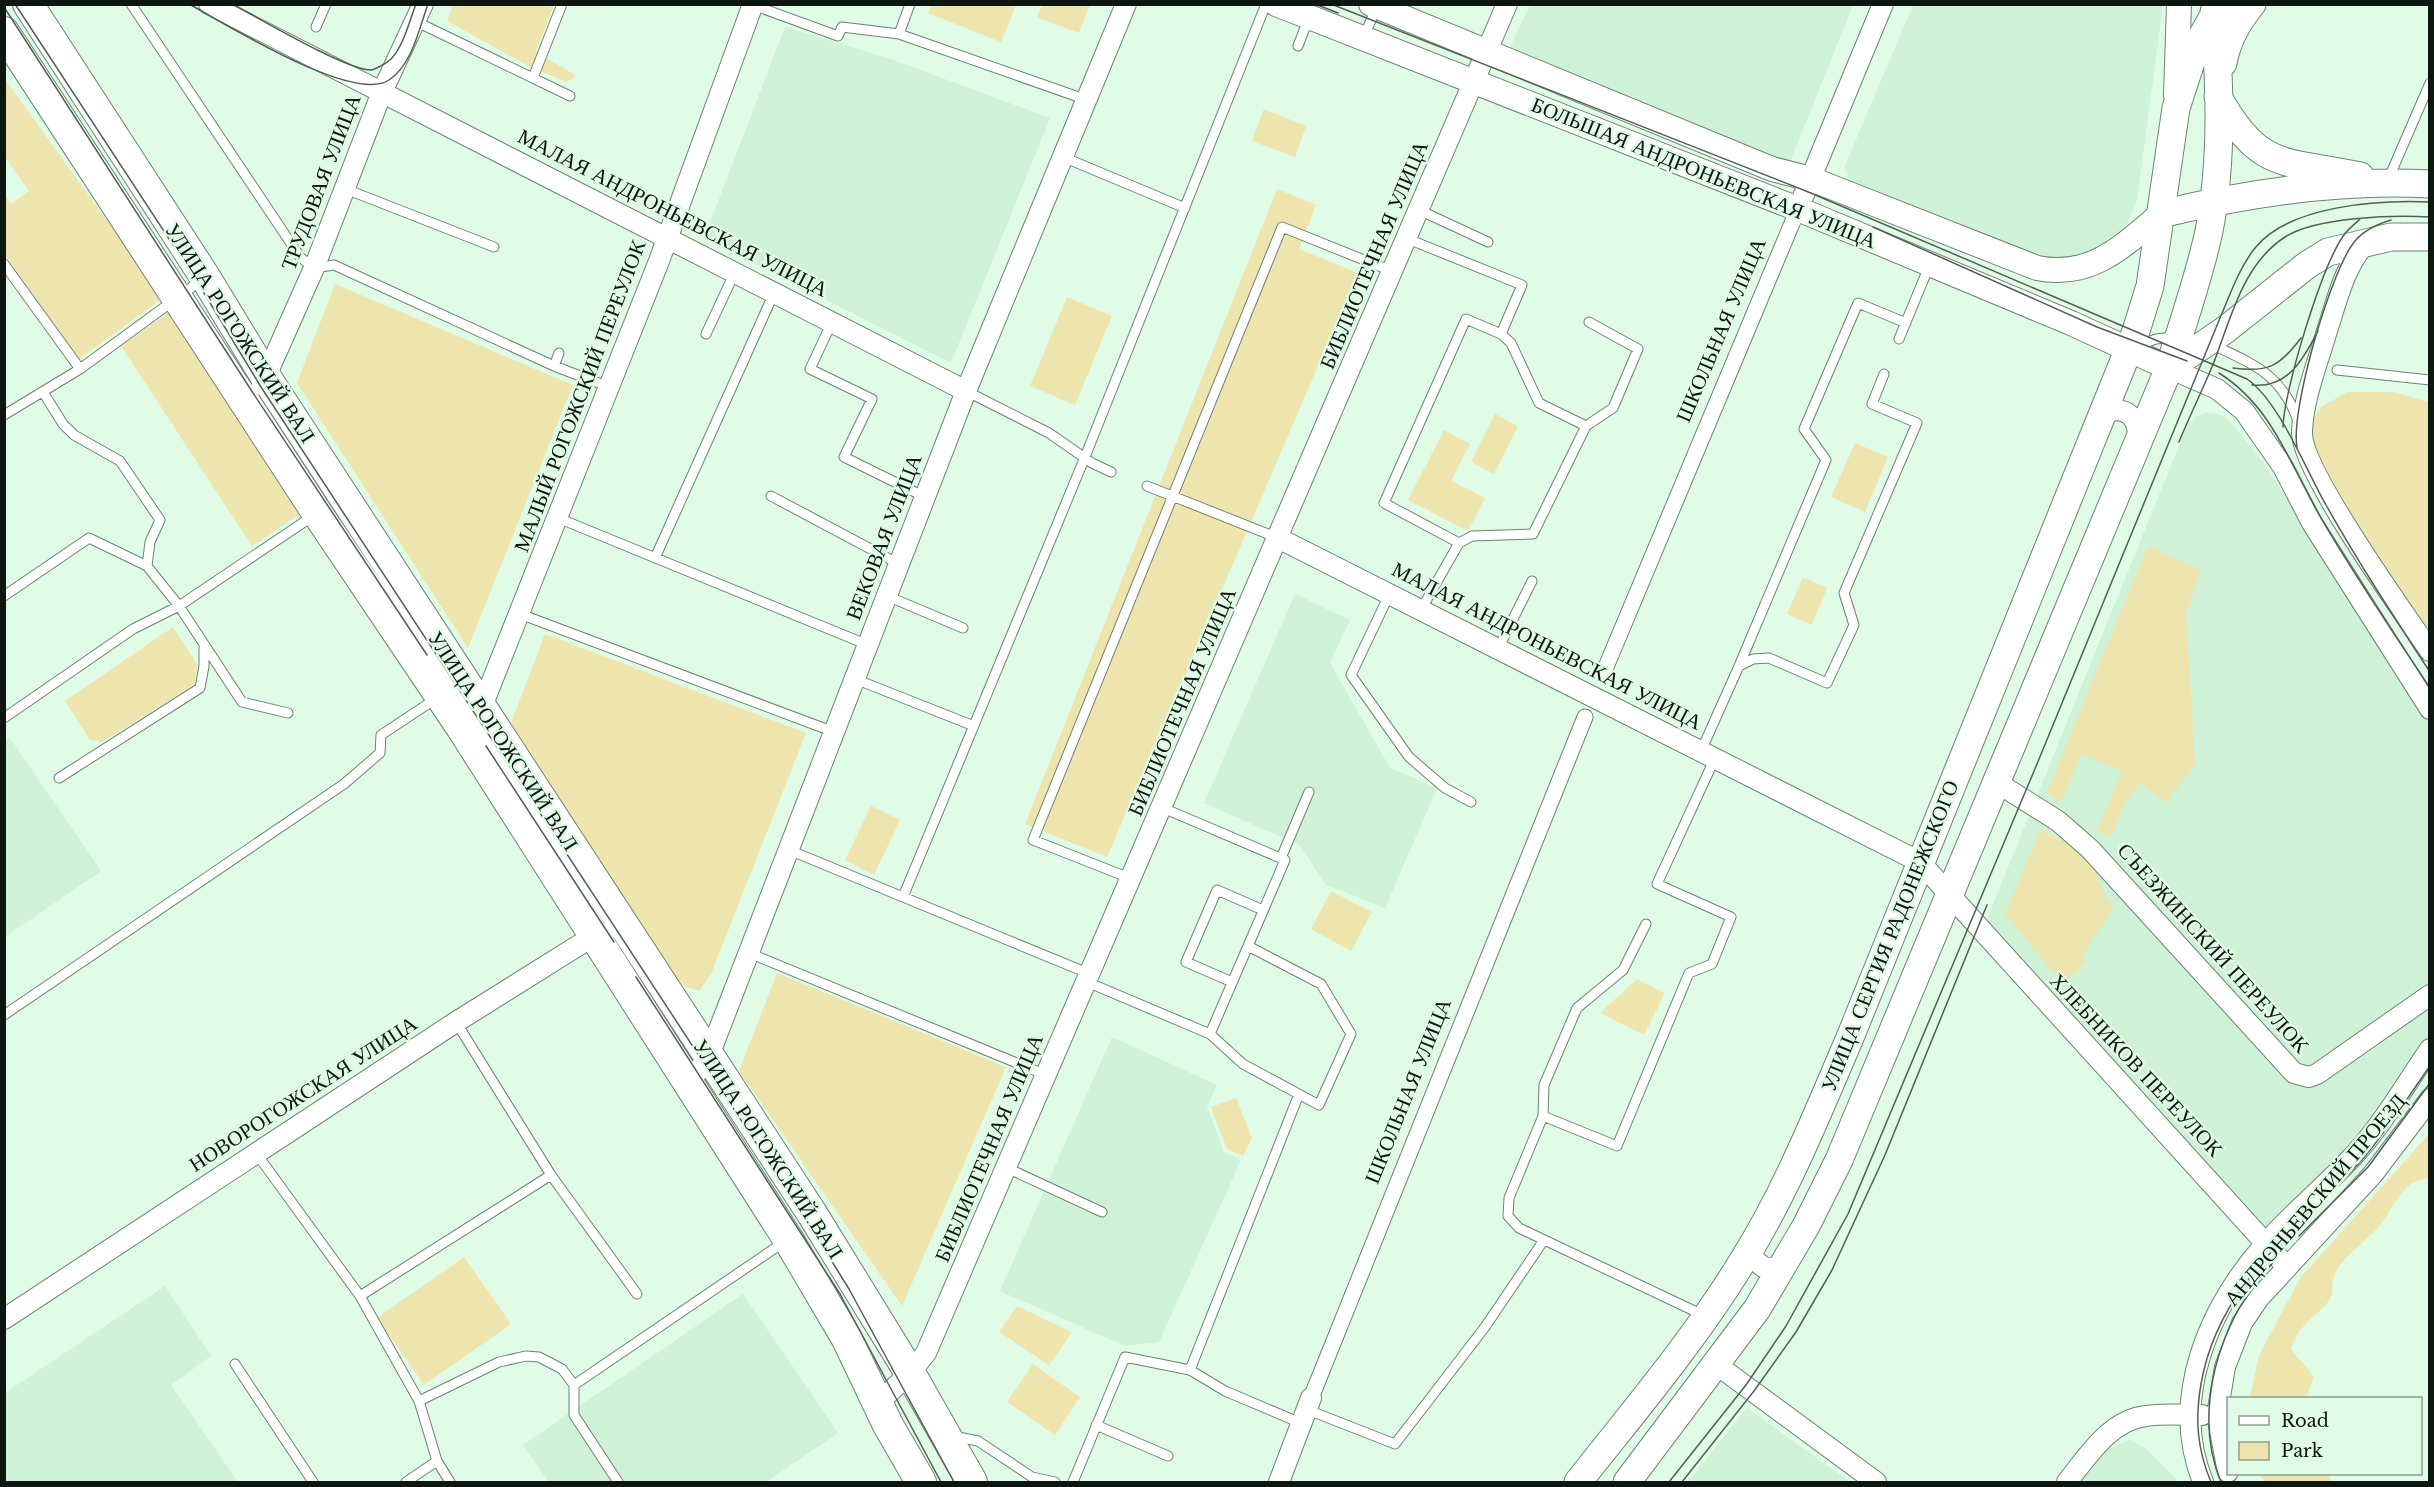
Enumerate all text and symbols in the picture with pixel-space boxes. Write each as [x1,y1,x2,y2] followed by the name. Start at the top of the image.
[275,90,367,274] street label: ТРУДОВАЯ УЛИЦА
[1528,92,1881,255] street label: БОЛЬШАЯ АНДРОНЬЕВСКАЯ УЛИЦА
[514,123,833,303] street label: МАЛАЯ АНДРОНЬЕВСКАЯ УЛИЦА
[1314,136,1434,373] street label: БИБЛИОТЕЧНАЯ УЛИЦА
[159,218,321,448] street label: УЛИЦА РОГОЖСКИЙ ВАЛ
[1670,233,1772,426] street label: ШКОЛЬНАЯ УЛИЦА
[508,235,652,556] street label: МАЛЫЙ РОГОЖСКИЙ ПЕРЕУЛОК
[840,450,928,624] street label: ВЕКОВАЯ УЛИЦА
[1388,556,1707,736] street label: МАЛАЯ АНДРОНЬЕВСКАЯ УЛИЦА
[1122,583,1242,820] street label: БИБЛИОТЕЧНАЯ УЛИЦА
[422,626,584,856] street label: УЛИЦА РОГОЖСКИЙ ВАЛ
[1815,777,1965,1095] street label: УЛИЦА СЕРГИЯ РАДОНЕЖСКОГО
[2112,838,2315,1059] street label: СЪЕЗЖИНСКИЙ ПЕРЕУЛОК
[2044,968,2229,1163] street label: ХЛЕБНИКОВ ПЕРЕУЛОК
[1359,994,1457,1188] street label: ШКОЛЬНАЯ УЛИЦА
[184,1010,423,1178] street label: НОВОРОГОЖСКАЯ УЛИЦА
[929,1029,1049,1266] street label: БИБЛИОТЕЧНАЯ УЛИЦА
[687,1034,849,1264] street label: УЛИЦА РОГОЖСКИЙ ВАЛ
[2219,1089,2411,1311] street label: АНДРОНЬЕВСКИЙ ПРОЕЗД
[2227,1397,2422,1475] legend
[2281,1410,2329,1432] text: Road
[2281,1440,2323,1462] text: Park

